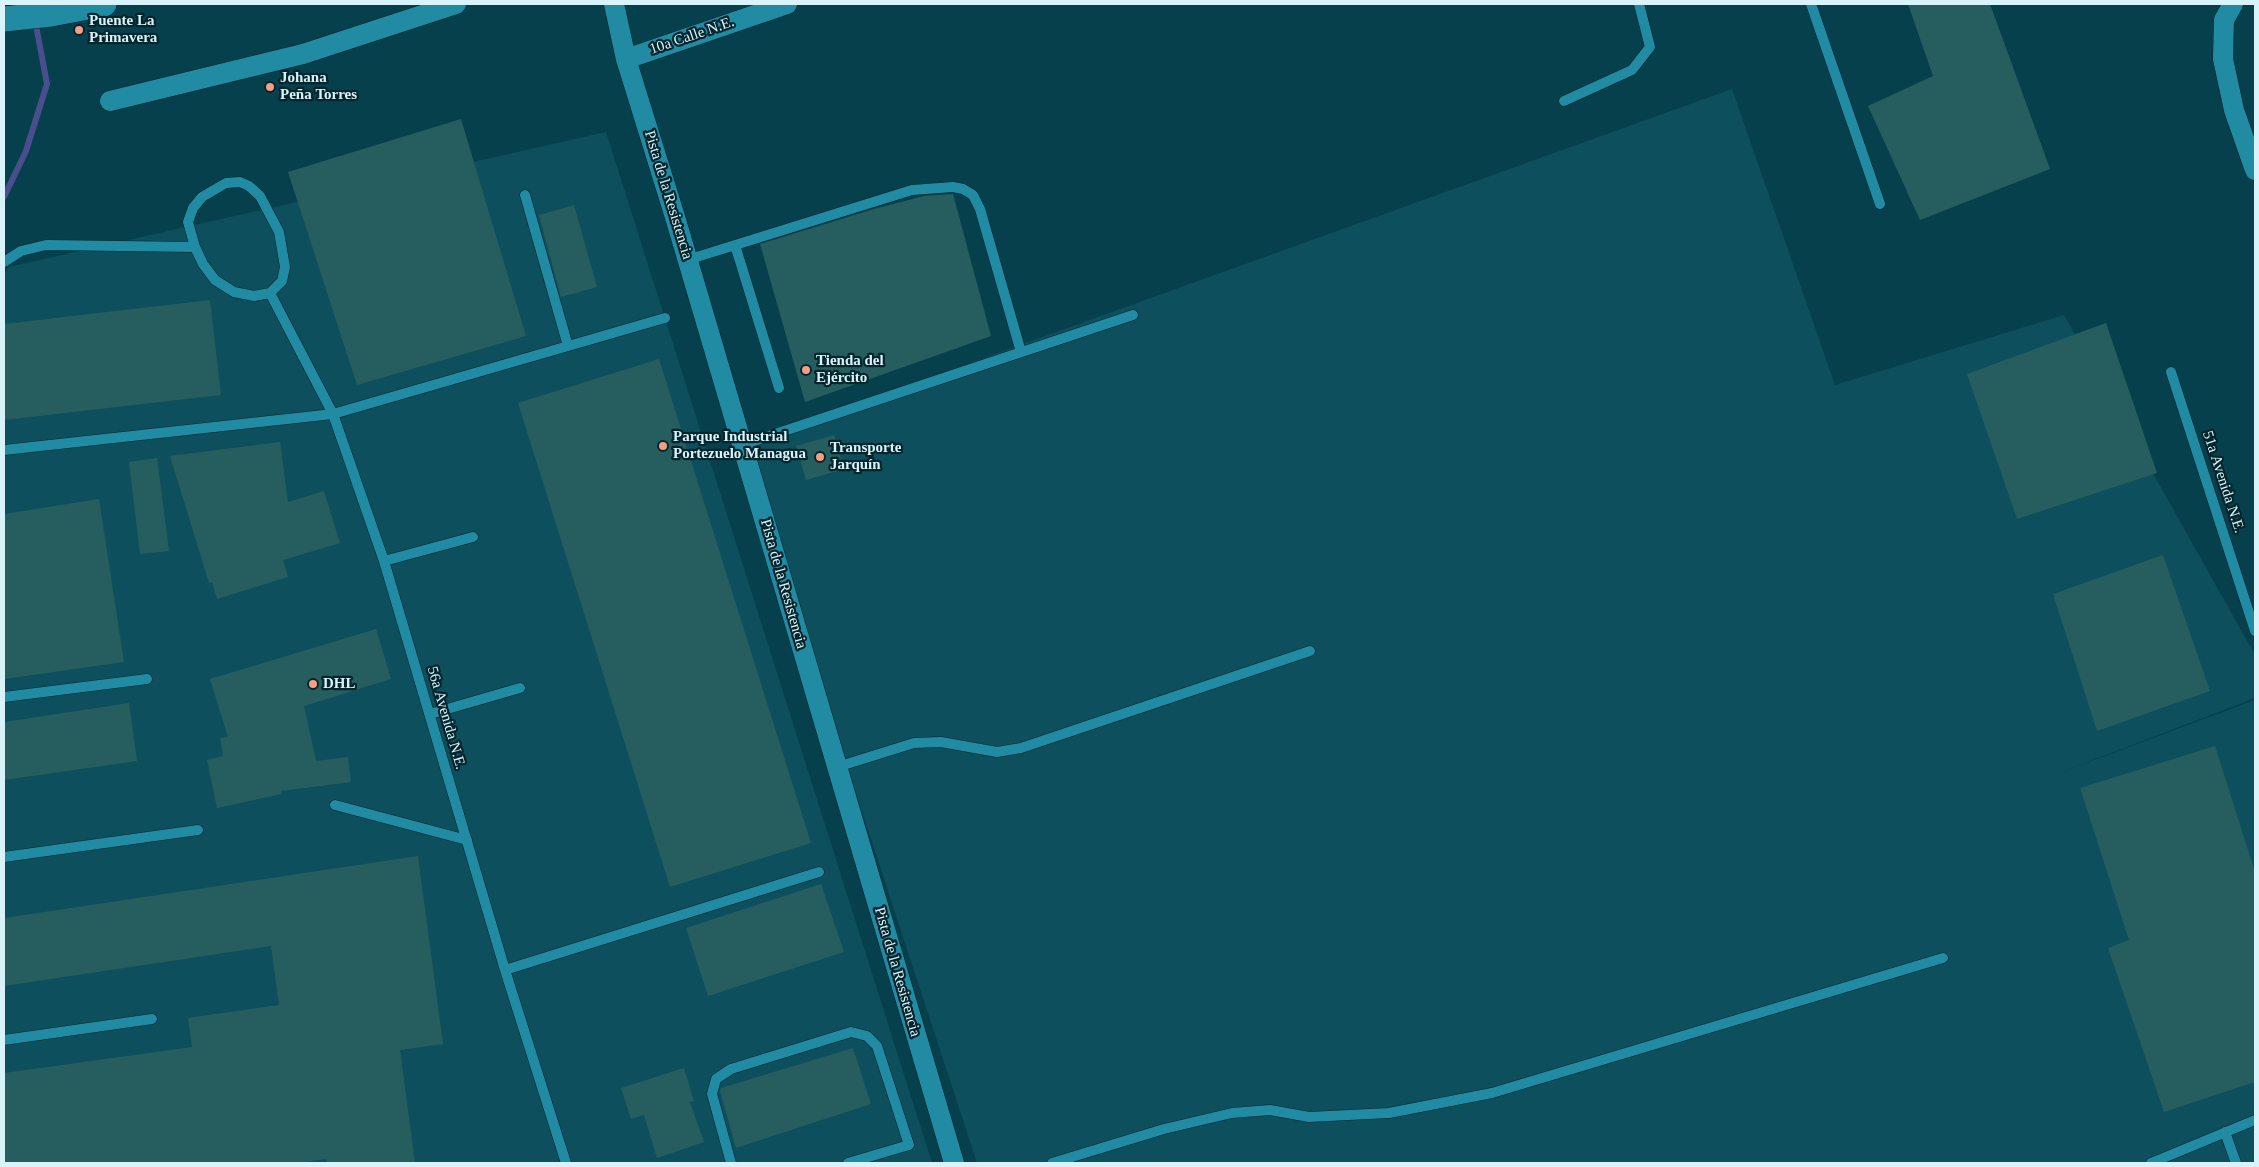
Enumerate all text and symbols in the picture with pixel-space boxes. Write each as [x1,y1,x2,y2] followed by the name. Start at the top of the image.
[89,12,157,47] place label: Puente La Primavera
[647,13,737,59] street label: 10a Calle N.E.
[73,24,85,36] marker: Puente La Primavera
[280,69,357,104] place label: Johana Peña Torres
[264,81,276,93] marker: Johana Peña Torres
[640,128,696,262] street label: Pista de la Resistencia
[816,352,884,387] place label: Tienda del Ejército
[800,364,812,376] marker: Tienda del Ejército
[673,428,806,463] place label: Parque Industrial Portezuelo Managua
[2198,429,2248,535] street label: 51a Avenida N.E.
[830,439,901,474] place label: Transporte Jarquín
[657,440,669,452] marker: Parque Industrial Portezuelo Managua
[814,451,826,463] marker: Transporte Jarquín
[756,517,810,651] street label: Pista de la Resistencia
[423,664,469,772] street label: 56a Avenida N.E.
[323,675,356,693] place label: DHL
[307,678,319,690] marker: DHL
[870,905,924,1039] street label: Pista de la Resistencia

